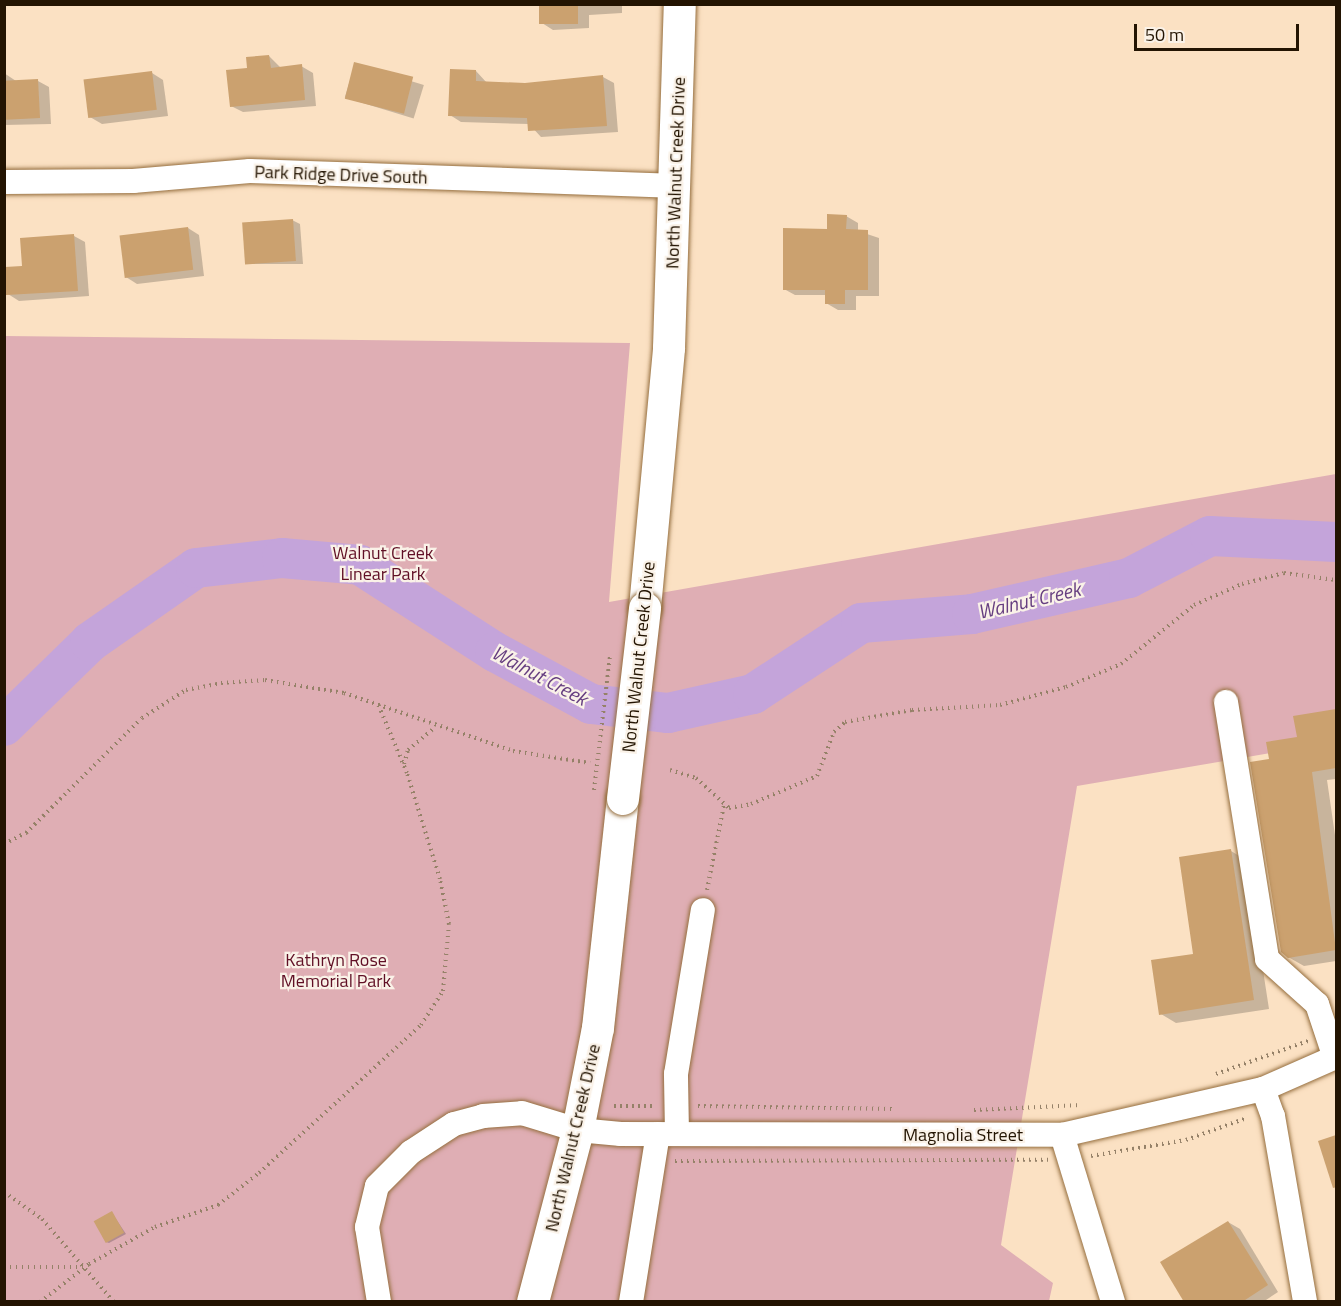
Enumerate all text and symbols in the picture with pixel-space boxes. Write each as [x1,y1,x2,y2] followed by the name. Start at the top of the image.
[1137,12,1302,50] scale bar
[1145,21,1184,48] text: 50 m
[662,77,690,269] street label: North Walnut Creek Drive
[254,161,428,189] street label: Park Ridge Drive South
[333,543,433,586] park label: Walnut Creek Linear Park
[618,560,660,754] street label: North Walnut Creek Drive
[975,577,1083,623] water label: Walnut Creek
[488,640,592,710] water label: Walnut Creek
[281,950,391,992] park label: Kathryn Rose Memorial Park
[541,1042,605,1234] street label: North Walnut Creek Drive
[903,1124,1023,1146] street label: Magnolia Street

